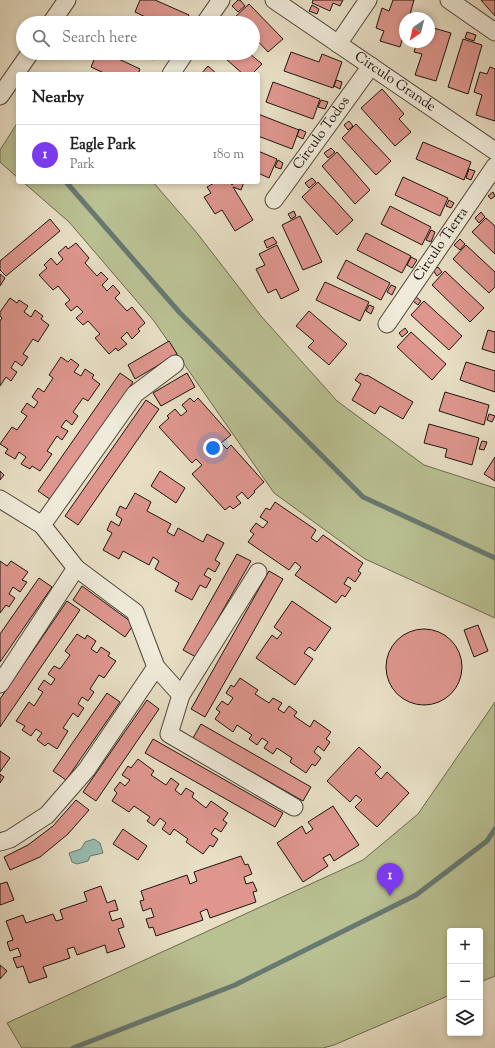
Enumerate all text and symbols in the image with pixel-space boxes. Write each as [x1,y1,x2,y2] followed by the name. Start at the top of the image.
[399,12,435,48] north arrow
[16,16,260,60] search box
[30,27,52,49] icon: search
[62,28,137,49] text: Search here
[350,47,439,117] street label: Circulo Grande
[32,86,84,110] text: Nearby
[289,93,356,174] street label: Circulo Todos
[70,135,136,156] text: Eagle Park
[43,146,47,164] text: 1
[213,146,244,164] text: 180 m
[70,156,95,174] text: Park
[409,203,474,286] street label: Circulo Tierra
[203,438,223,458] your location
[377,863,403,896] pin: 1
[447,928,483,1036] map controls
[447,928,483,964] button: +
[447,964,483,1000] button: −
[447,1000,483,1036] button: layers

